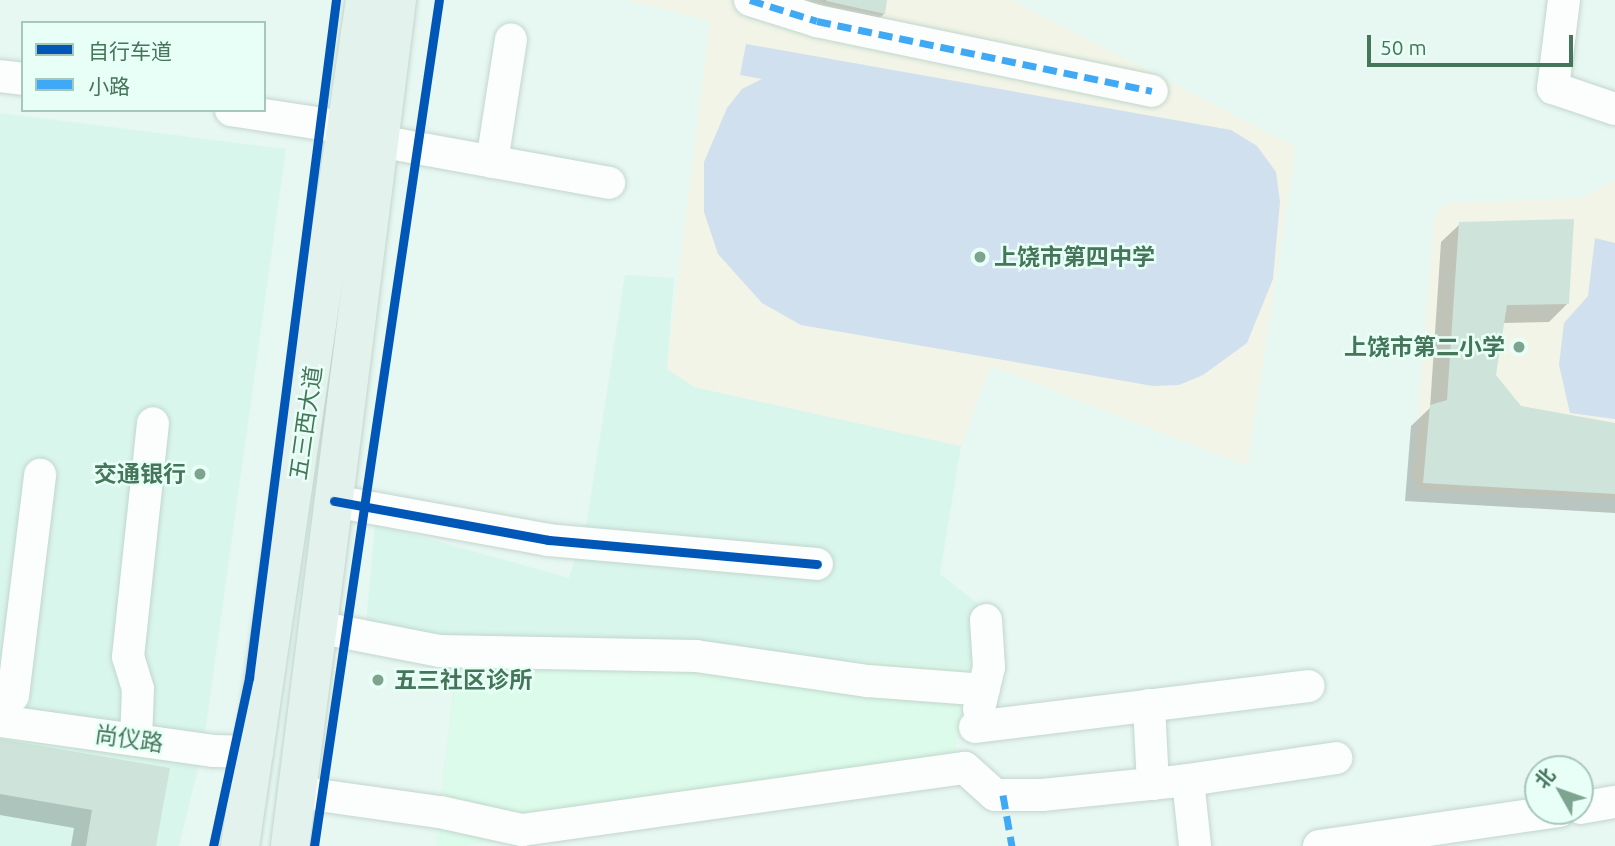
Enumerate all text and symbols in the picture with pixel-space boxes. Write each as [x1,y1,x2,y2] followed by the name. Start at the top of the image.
[21,21,266,112] legend
[1370,21,1576,65] scale bar
[1380,35,1427,59] text: 50 m
[88,39,172,63] text: 自行车道
[88,74,130,98] text: 小路
[994,243,1155,271] place label: 上饶市第四中学
[972,249,988,265] marker: 上饶市第四中学
[1344,333,1505,361] place label: 上饶市第二小学
[1511,339,1527,355] marker: 上饶市第二小学
[284,364,328,482] street label: 五三西大道
[94,460,186,488] place label: 交通银行
[192,466,208,482] marker: 交通银行
[394,666,532,694] place label: 五三社区诊所
[368,670,388,690] marker: 五三社区诊所
[93,721,165,757] street label: 尚仪路
[1524,755,1594,825] north arrow
[1530,763,1559,792] text: 北

